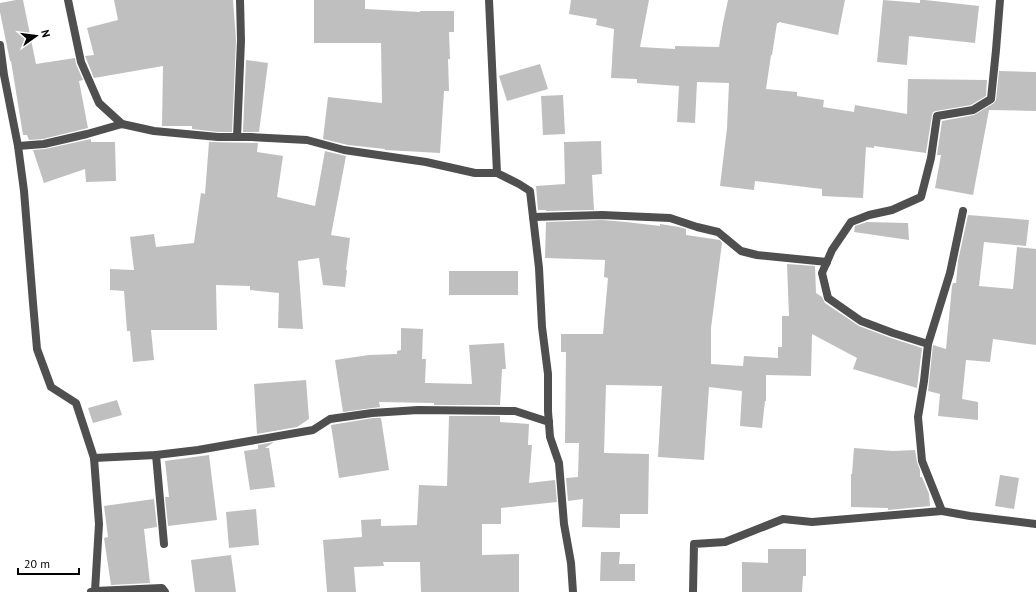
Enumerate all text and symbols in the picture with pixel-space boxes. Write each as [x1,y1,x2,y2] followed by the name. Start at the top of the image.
[16,16,56,56] north arrow
[38,28,53,39] text: N
[18,550,79,576] scale bar
[24,556,50,571] text: 20 m

